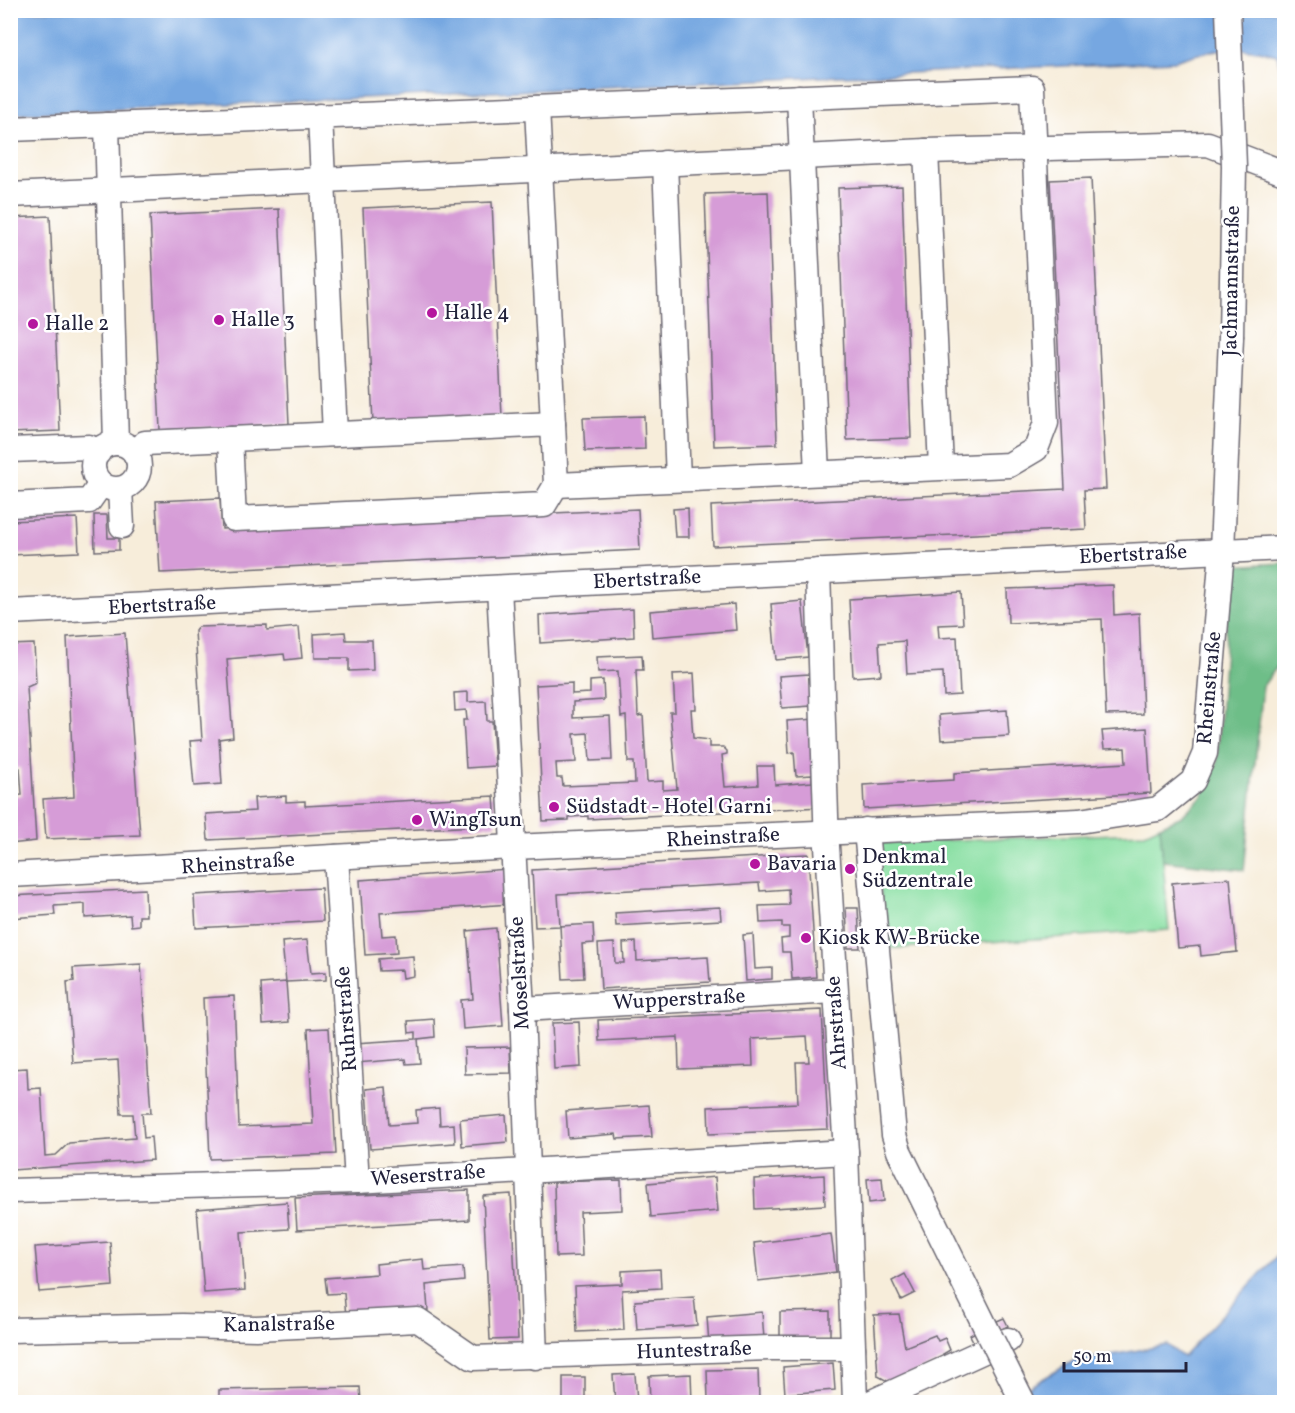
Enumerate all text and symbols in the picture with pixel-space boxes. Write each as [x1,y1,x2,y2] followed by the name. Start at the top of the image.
[1216,205,1248,357] street label: Jachmannstraße
[444,299,510,328] place label: Halle 4
[231,306,295,335] place label: Halle 3
[425,306,439,320] marker: Halle 4
[45,310,109,339] place label: Halle 2
[212,313,226,327] marker: Halle 3
[26,317,40,331] marker: Halle 2
[1078,538,1188,572] street label: Ebertstraße
[592,563,702,597] street label: Ebertstraße
[107,589,217,623] street label: Ebertstraße
[1191,630,1229,746] street label: Rheinstraße
[566,793,772,822] place label: Südstadt - Hotel Garni
[547,800,561,814] marker: Südstadt - Hotel Garni
[429,806,522,835] place label: WingTsun
[410,813,424,827] marker: WingTsun
[665,821,781,855] street label: Rheinstraße
[862,843,973,896] place label: Denkmal Südzentrale
[180,846,296,882] street label: Rheinstraße
[767,850,837,879] place label: Bavaria
[748,857,762,871] marker: Bavaria
[843,862,857,876] marker: Denkmal Südzentrale
[503,915,537,1031] street label: Moselstraße
[818,924,980,953] place label: Kiosk KW-Brücke
[799,931,813,945] marker: Kiosk KW-Brücke
[329,965,365,1073] street label: Ruhrstraße
[819,975,855,1071] street label: Ahrstraße
[612,982,746,1018] street label: Wupperstraße
[370,1158,487,1194] street label: Weserstraße
[223,1310,335,1340] street label: Kanalstraße
[636,1334,752,1368] street label: Huntestraße
[1064,1335,1186,1373] scale bar
[1073,1345,1112,1370] text: 50 m

